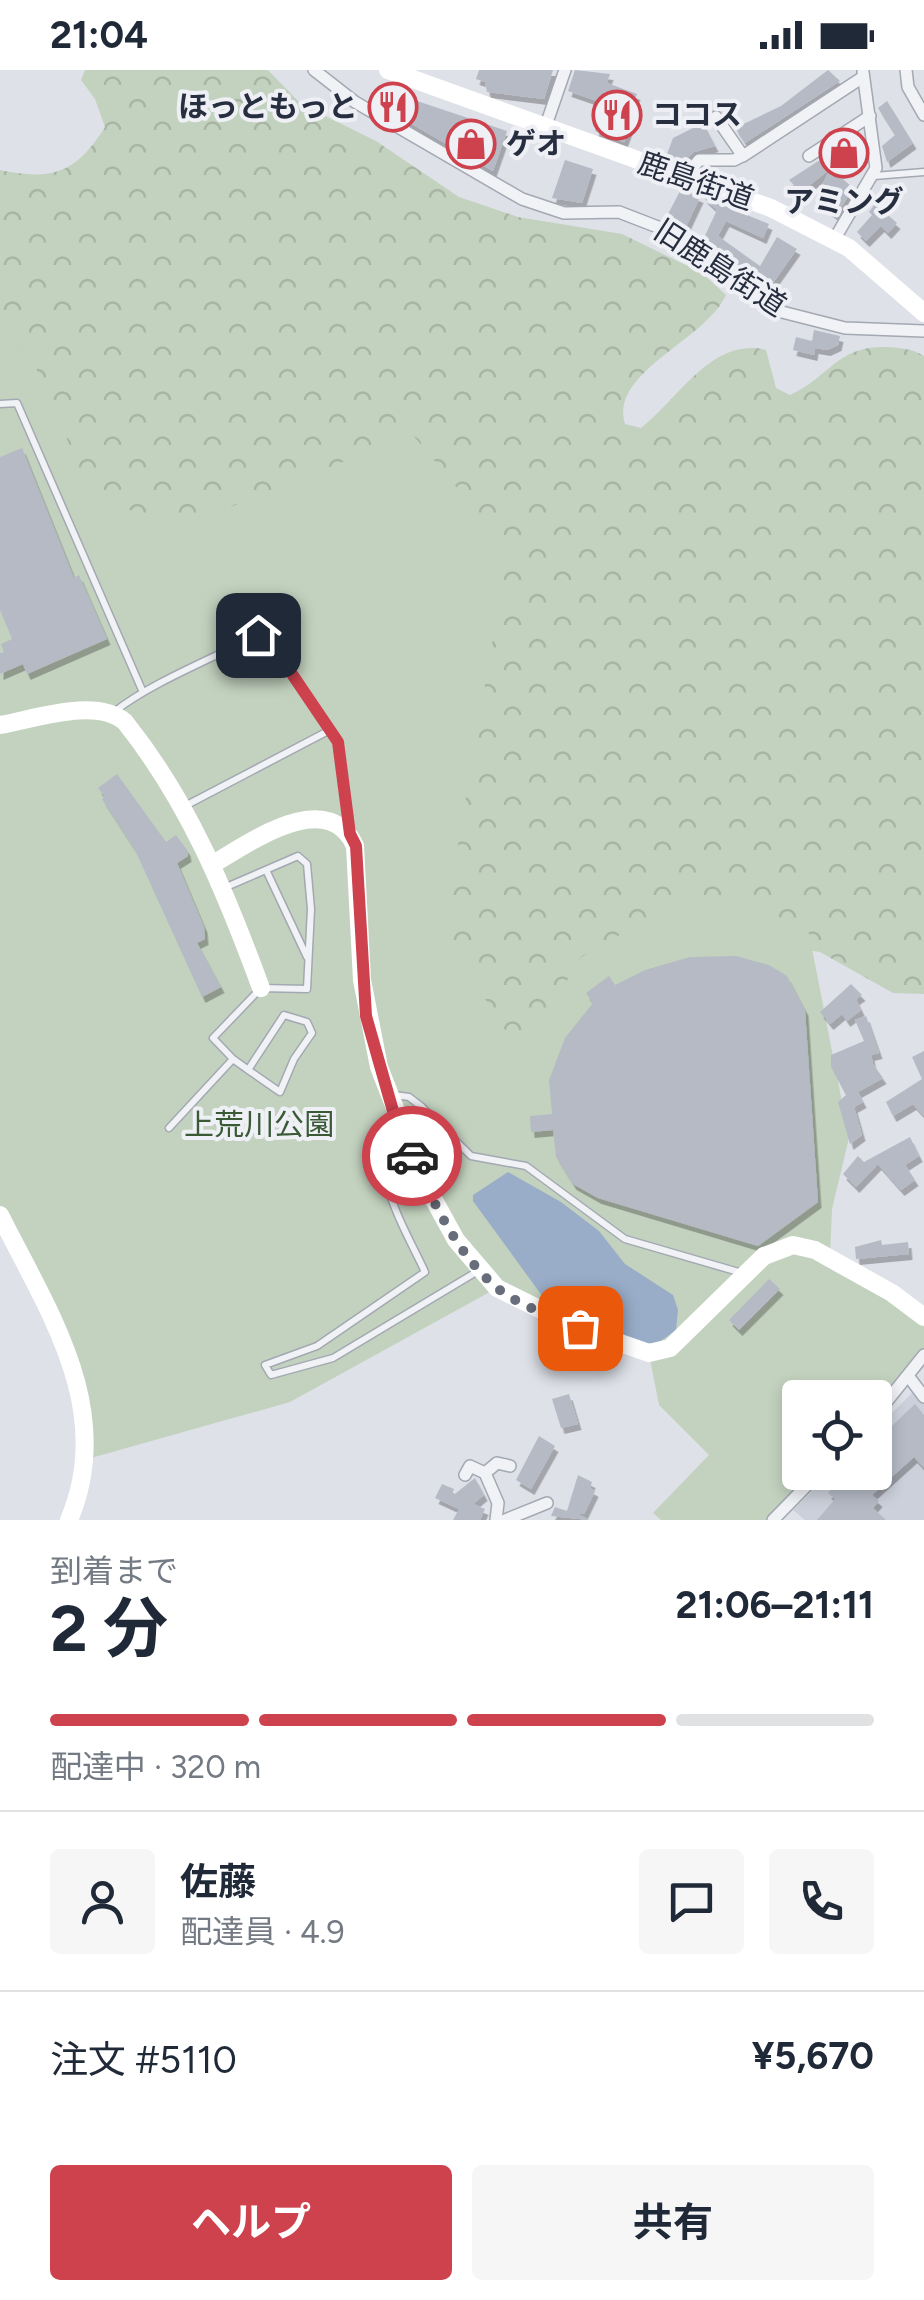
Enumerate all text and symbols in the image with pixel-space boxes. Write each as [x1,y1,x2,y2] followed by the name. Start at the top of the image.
[50,12,148,58] text: 21:04
[367,81,419,133] restaurant icon: ほっともっと
[178,88,358,125] place label: ほっともっと
[591,89,643,141] restaurant icon: ココス
[652,96,742,133] place label: ココス
[445,118,497,170] shop icon: ゲオ
[506,125,566,162] place label: ゲオ
[818,127,870,179] shop icon: アミング
[633,144,759,218] street label: 鹿島街道
[784,183,904,220] place label: アミング
[647,211,793,324] street label: 旧鹿島街道
[216,593,301,678] pin
[231,608,286,663] icon: home
[184,1106,334,1143] park label: 上荒川公園
[362,1106,462,1206] courier
[385,1129,440,1184] icon: car
[538,1286,623,1371] pin
[553,1301,608,1356] icon: bag
[782,1380,892,1490] map controls
[782,1380,892,1490] button: locate
[50,1552,178,1590] text: 到着まで
[675,1582,874,1628] text: 21:06–21:11
[50,1589,168,1667] text: 2 分
[50,1748,261,1786] text: 配達中 · 320 m
[50,1849,155,1954] button: person
[639,1849,744,1954] button: chat
[769,1849,874,1954] button: phone
[180,1859,256,1905] text: 佐藤
[180,1913,345,1951] text: 配達員 · 4.9
[752,2033,874,2079] text: ¥5,670
[50,2037,237,2083] text: 注文 #5110
[50,2165,452,2280] button: ヘルプ
[472,2165,874,2280] button: 共有

